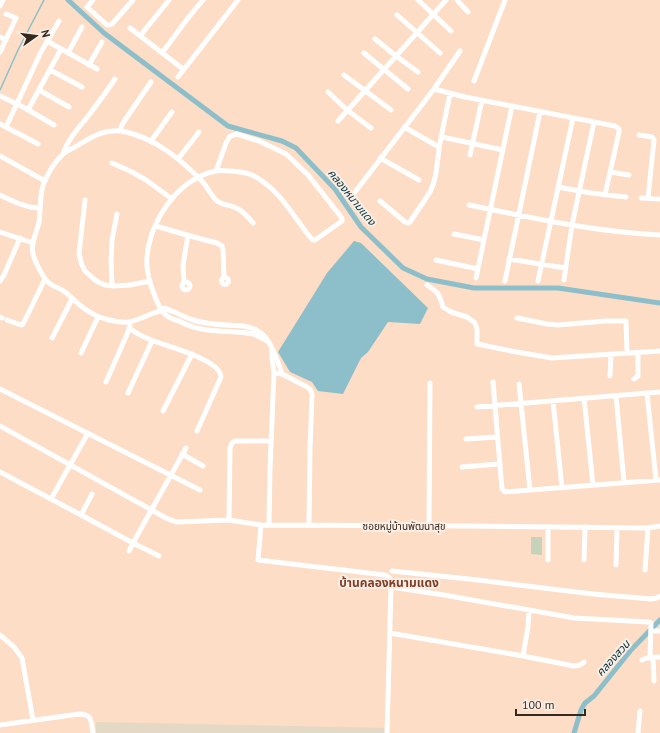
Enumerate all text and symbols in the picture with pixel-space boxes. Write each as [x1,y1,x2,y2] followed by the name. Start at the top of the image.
[16,16,56,56] north arrow
[38,28,53,39] text: N
[325,166,380,229] water label: คลองหนามแดง
[363,520,445,533] street label: ซอยหมู่บ้านพัฒนาสุข
[339,575,439,590] district label: บ้านคลองหนามแดง
[593,636,634,679] water label: คลองสวน
[516,691,585,717] scale bar
[522,697,555,712] text: 100 m

